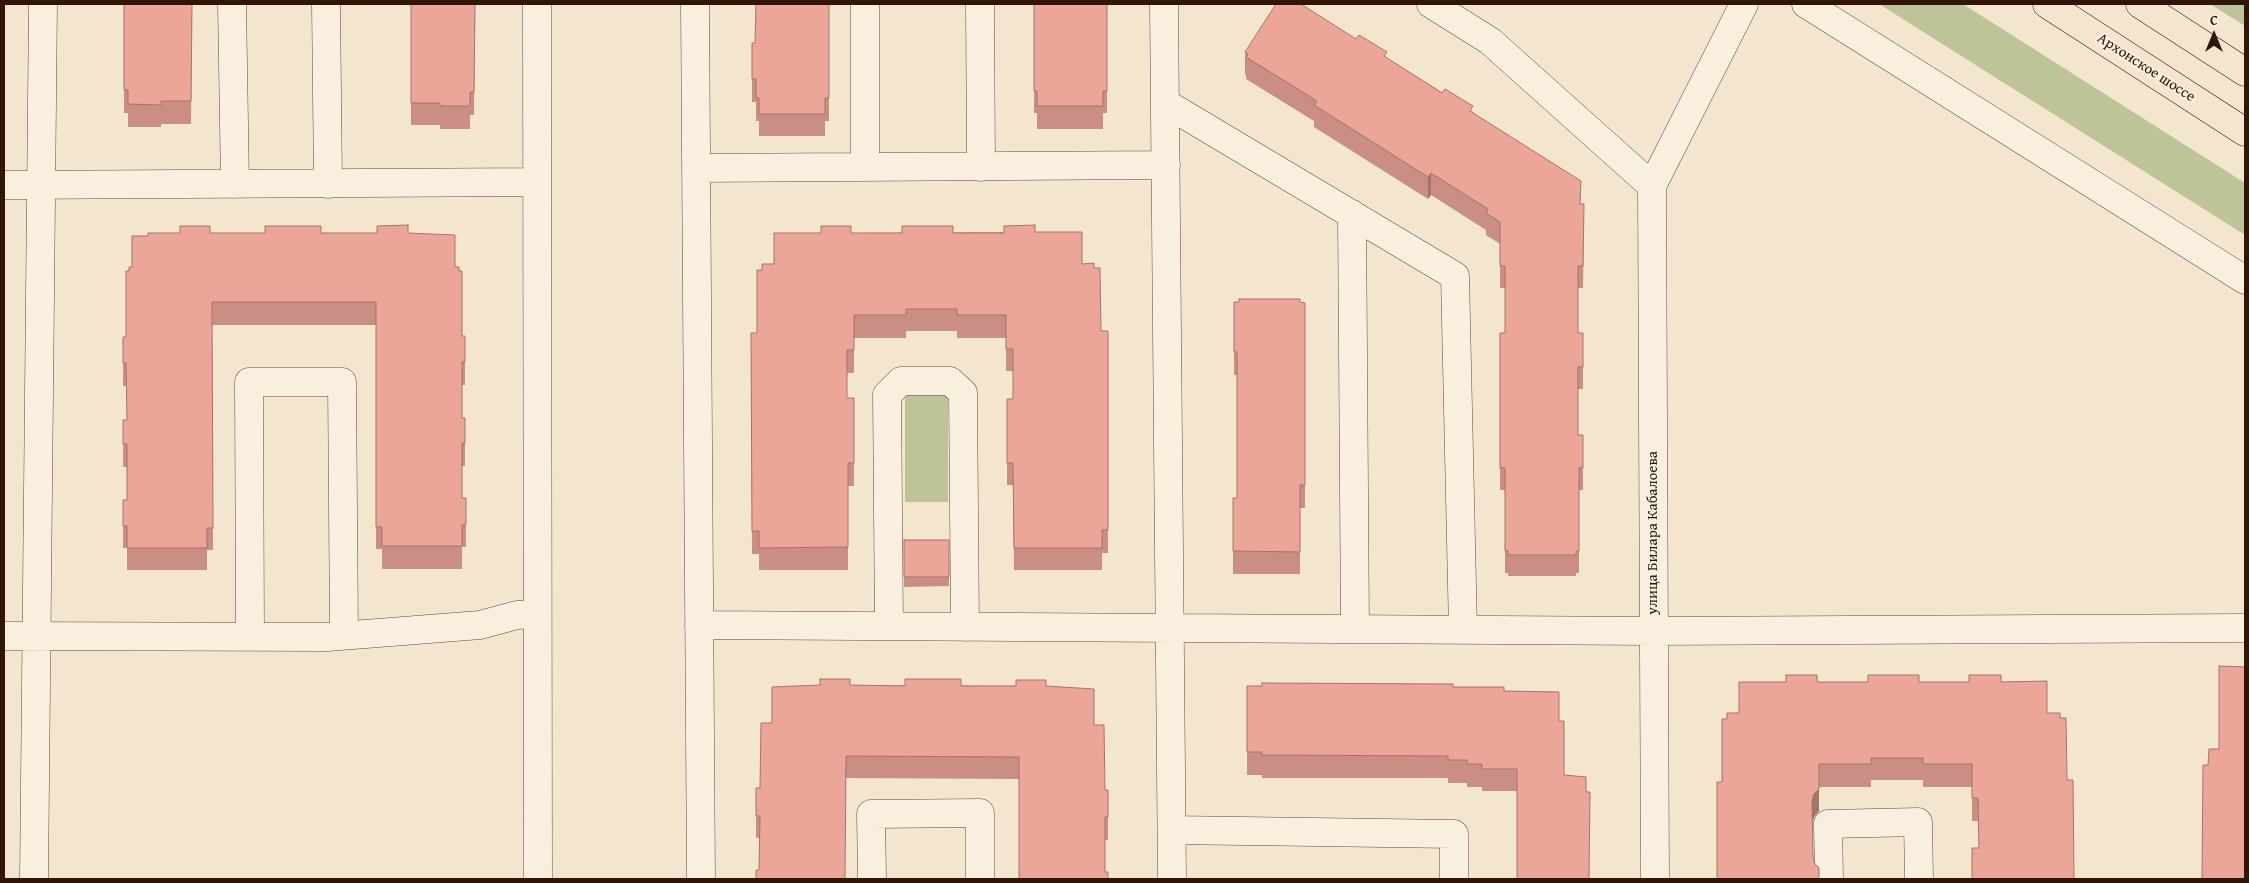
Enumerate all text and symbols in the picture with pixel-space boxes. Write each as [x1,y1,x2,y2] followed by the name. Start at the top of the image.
[2189,10,2239,60] north arrow
[2210,10,2218,30] text: С
[2094,30,2198,106] street label: Архонское шоссе
[1644,451,1662,615] street label: улица Билара Кабалоева

